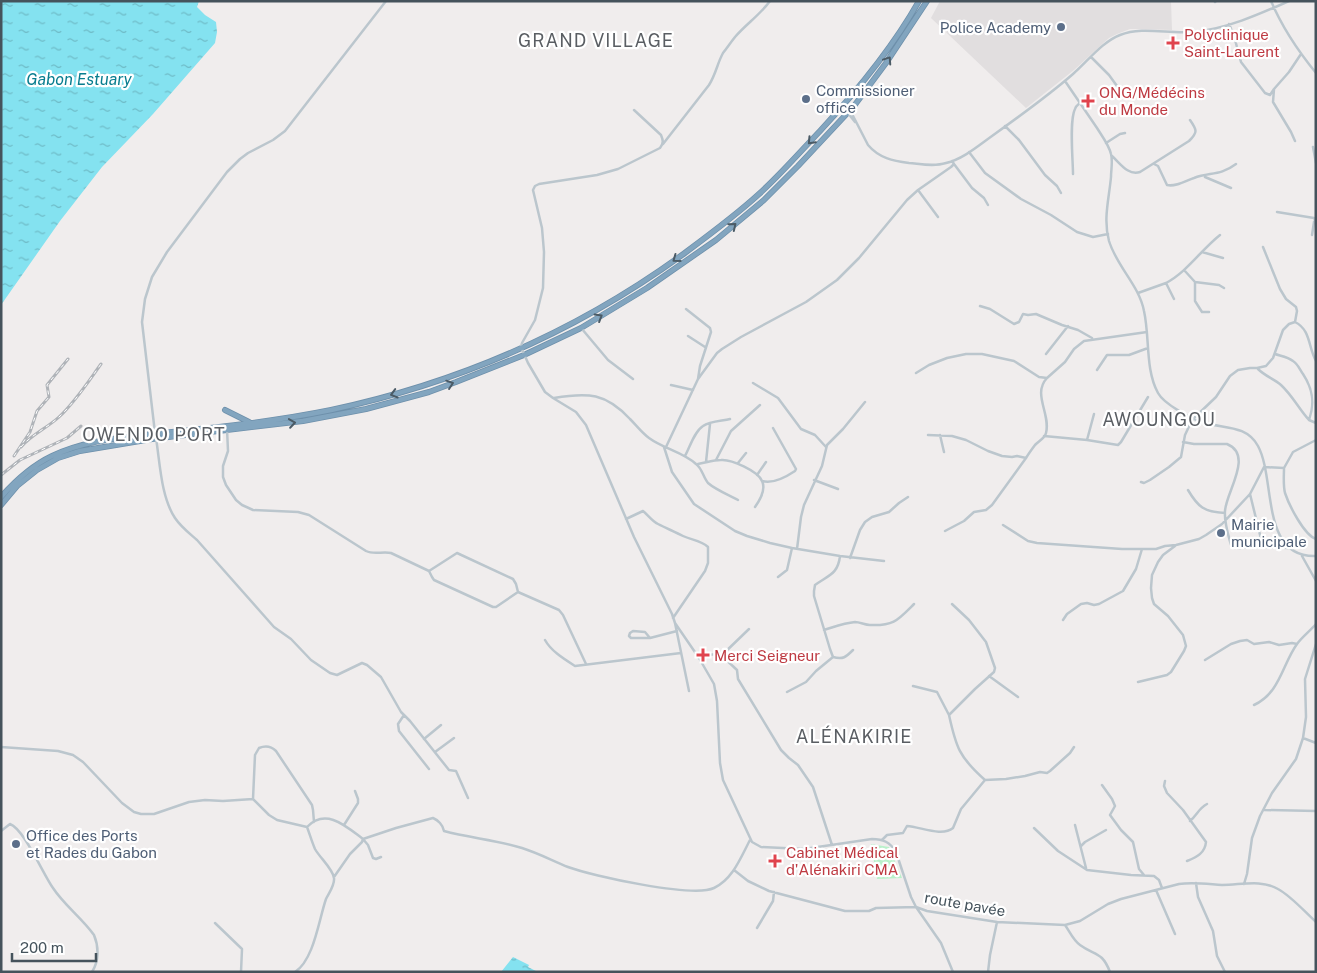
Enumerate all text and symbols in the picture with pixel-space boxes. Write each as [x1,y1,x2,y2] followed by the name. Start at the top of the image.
[940,19,1051,36] place label: Police Academy
[1055,21,1067,33] marker: Police Academy
[1184,26,1280,60] place label: Polyclinique Saint-Laurent
[518,30,674,51] district label: GRAND VILLAGE
[1166,36,1180,50] marker: Polyclinique Saint-Laurent
[882,56,891,66] one-way arrow
[26,70,133,89] water label: Gabon Estuary
[816,82,915,116] place label: Commissioner office
[1099,84,1205,118] place label: ONG/Médécins du Monde
[800,93,812,105] marker: Commissioner office
[1081,94,1095,108] marker: ONG/Médécins du Monde
[808,135,817,144] one-way arrow
[727,224,736,232] one-way arrow
[672,253,682,262] one-way arrow
[593,313,602,323] one-way arrow
[445,380,453,390] one-way arrow
[390,389,398,399] one-way arrow
[1102,409,1216,430] district label: AWOUNGOU
[288,418,296,429] one-way arrow
[82,424,226,445] district label: OWENDO PORT
[1231,516,1307,550] place label: Mairie municipale
[1215,527,1227,539] marker: Mairie municipale
[714,647,820,664] place label: Merci Seigneur
[696,648,710,662] marker: Merci Seigneur
[796,725,912,747] district label: ALÉNAKIRIE
[26,827,157,861] place label: Office des Ports et Rades du Gabon
[10,838,22,850] marker: Office des Ports et Rades du Gabon
[786,844,899,878] place label: Cabinet Médical d'Alénakiri CMA
[768,854,782,868] marker: Cabinet Médical d'Alénakiri CMA
[923,889,1007,919] street label: route pavée
[12,930,96,962] scale bar
[20,939,64,956] text: 200 m

